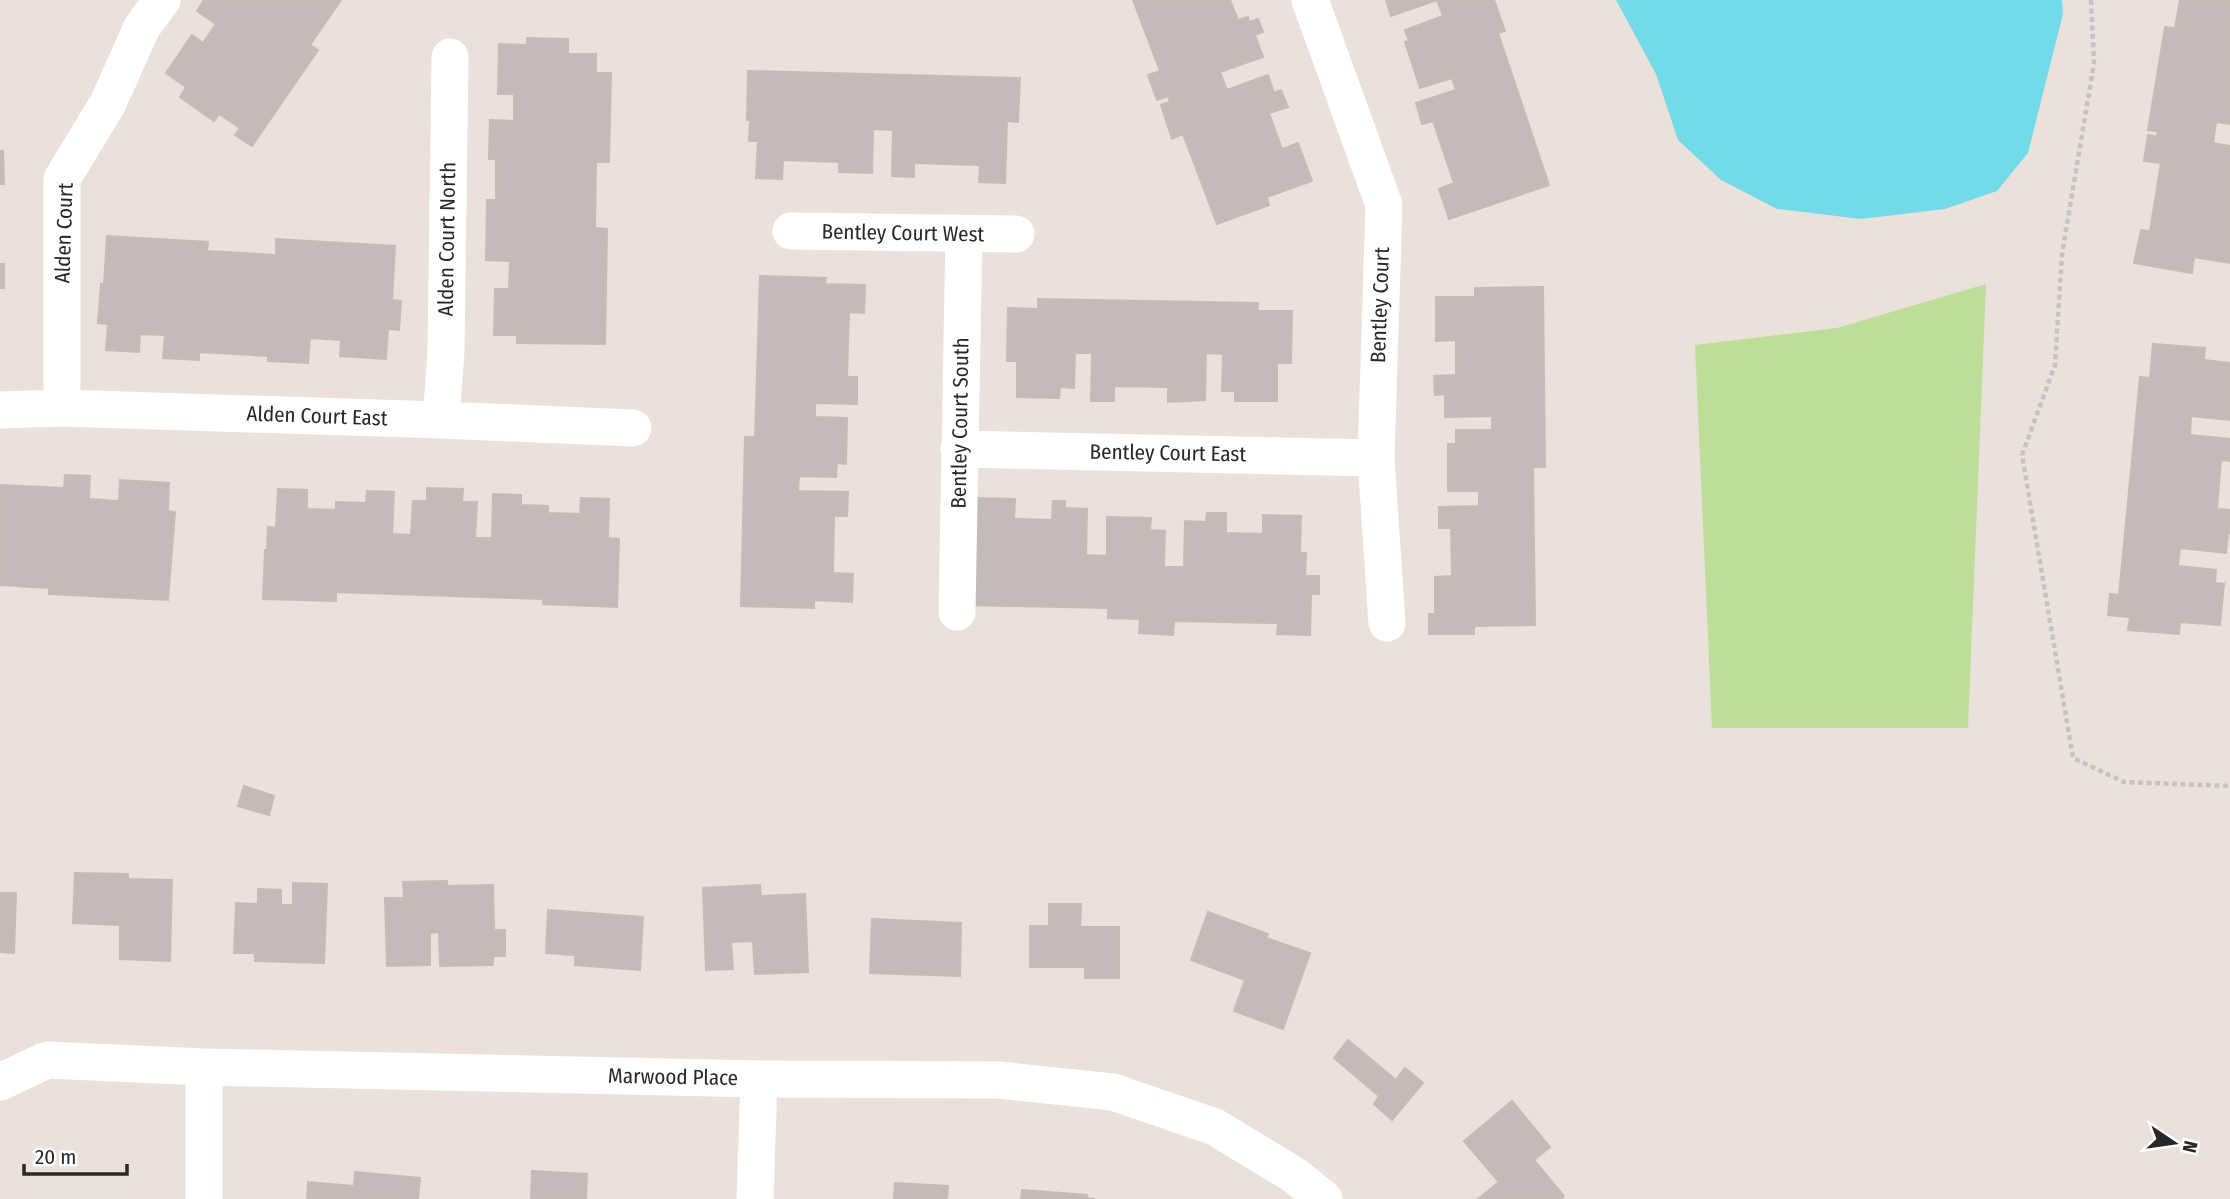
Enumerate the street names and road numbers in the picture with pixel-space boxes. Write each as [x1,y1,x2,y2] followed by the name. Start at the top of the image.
[433,161,461,317] street label: Alden Court North
[49,182,79,284] street label: Alden Court
[821,219,985,247] street label: Bentley Court West
[1365,246,1395,363] street label: Bentley Court
[946,337,974,509] street label: Bentley Court South
[246,401,388,431] street label: Alden Court East
[1089,439,1247,467] street label: Bentley Court East
[608,1063,738,1091] street label: Marwood Place

